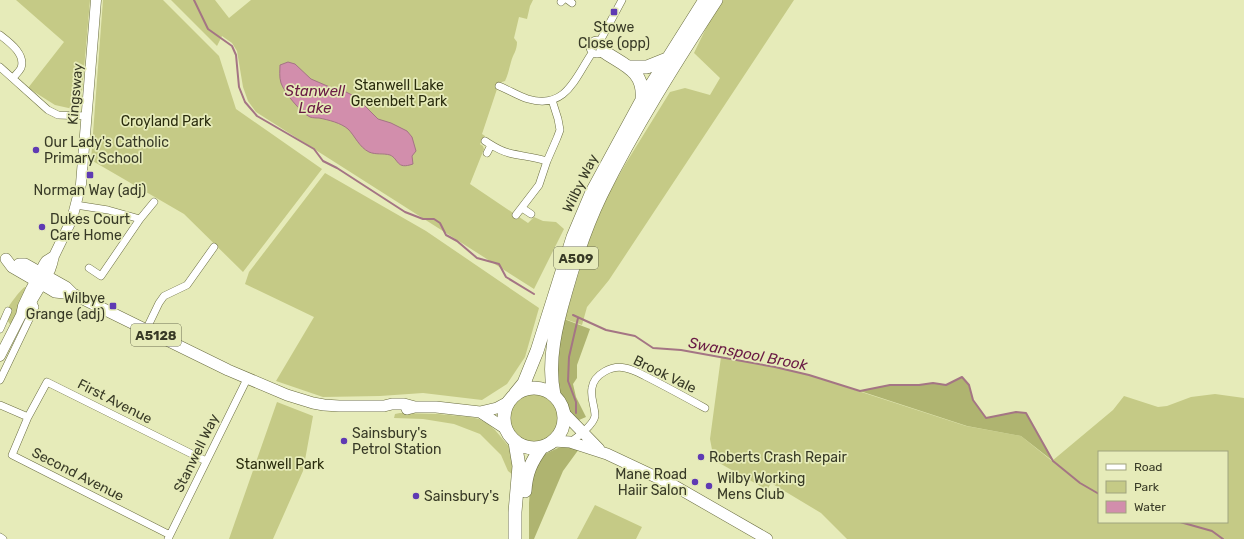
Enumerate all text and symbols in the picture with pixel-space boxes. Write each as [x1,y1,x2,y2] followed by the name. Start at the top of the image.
[609,7,619,17] marker: Stowe Close (opp)
[578,19,650,52] place label: Stowe Close (opp)
[64,62,87,126] street label: Kingsway
[351,77,448,110] park label: Stanwell Lake Greenbelt Park
[285,82,345,117] water label: Stanwell Lake
[121,113,212,130] park label: Croyland Park
[44,134,169,167] place label: Our Lady's Catholic Primary School
[31,145,41,155] marker: Our Lady's Catholic Primary School
[559,151,602,215] street label: Wilby Way
[85,170,95,180] marker: Norman Way (adj)
[34,182,146,199] place label: Norman Way (adj)
[50,211,130,244] place label: Dukes Court Care Home
[37,222,47,232] marker: Dukes Court Care Home
[554,247,598,269] road number: A509
[26,290,105,323] place label: Wilbye Grange (adj)
[108,301,118,311] marker: Wilbye Grange (adj)
[131,324,181,346] road number: A5128
[687,334,809,374] water label: Swanspool Brook
[630,352,699,397] street label: Brook Vale
[75,375,155,428] street label: First Avenue
[170,411,223,495] street label: Stanwell Way
[352,425,441,458] place label: Sainsbury's Petrol Station
[339,436,349,446] marker: Sainsbury's Petrol Station
[29,444,127,505] street label: Second Avenue
[709,449,847,466] place label: Roberts Crash Repair
[1098,451,1228,523] legend
[696,452,706,462] marker: Roberts Crash Repair
[236,456,325,473] park label: Stanwell Park
[1134,460,1162,474] text: Road
[615,466,687,499] place label: Mane Road Haiir Salon
[717,470,805,503] place label: Wilby Working Mens Club
[690,477,700,487] marker: Mane Road Haiir Salon
[1134,480,1160,494] text: Park
[704,481,714,491] marker: Wilby Working Mens Club
[424,488,499,505] place label: Sainsbury's
[411,491,421,501] marker: Sainsbury's
[1134,500,1166,514] text: Water

